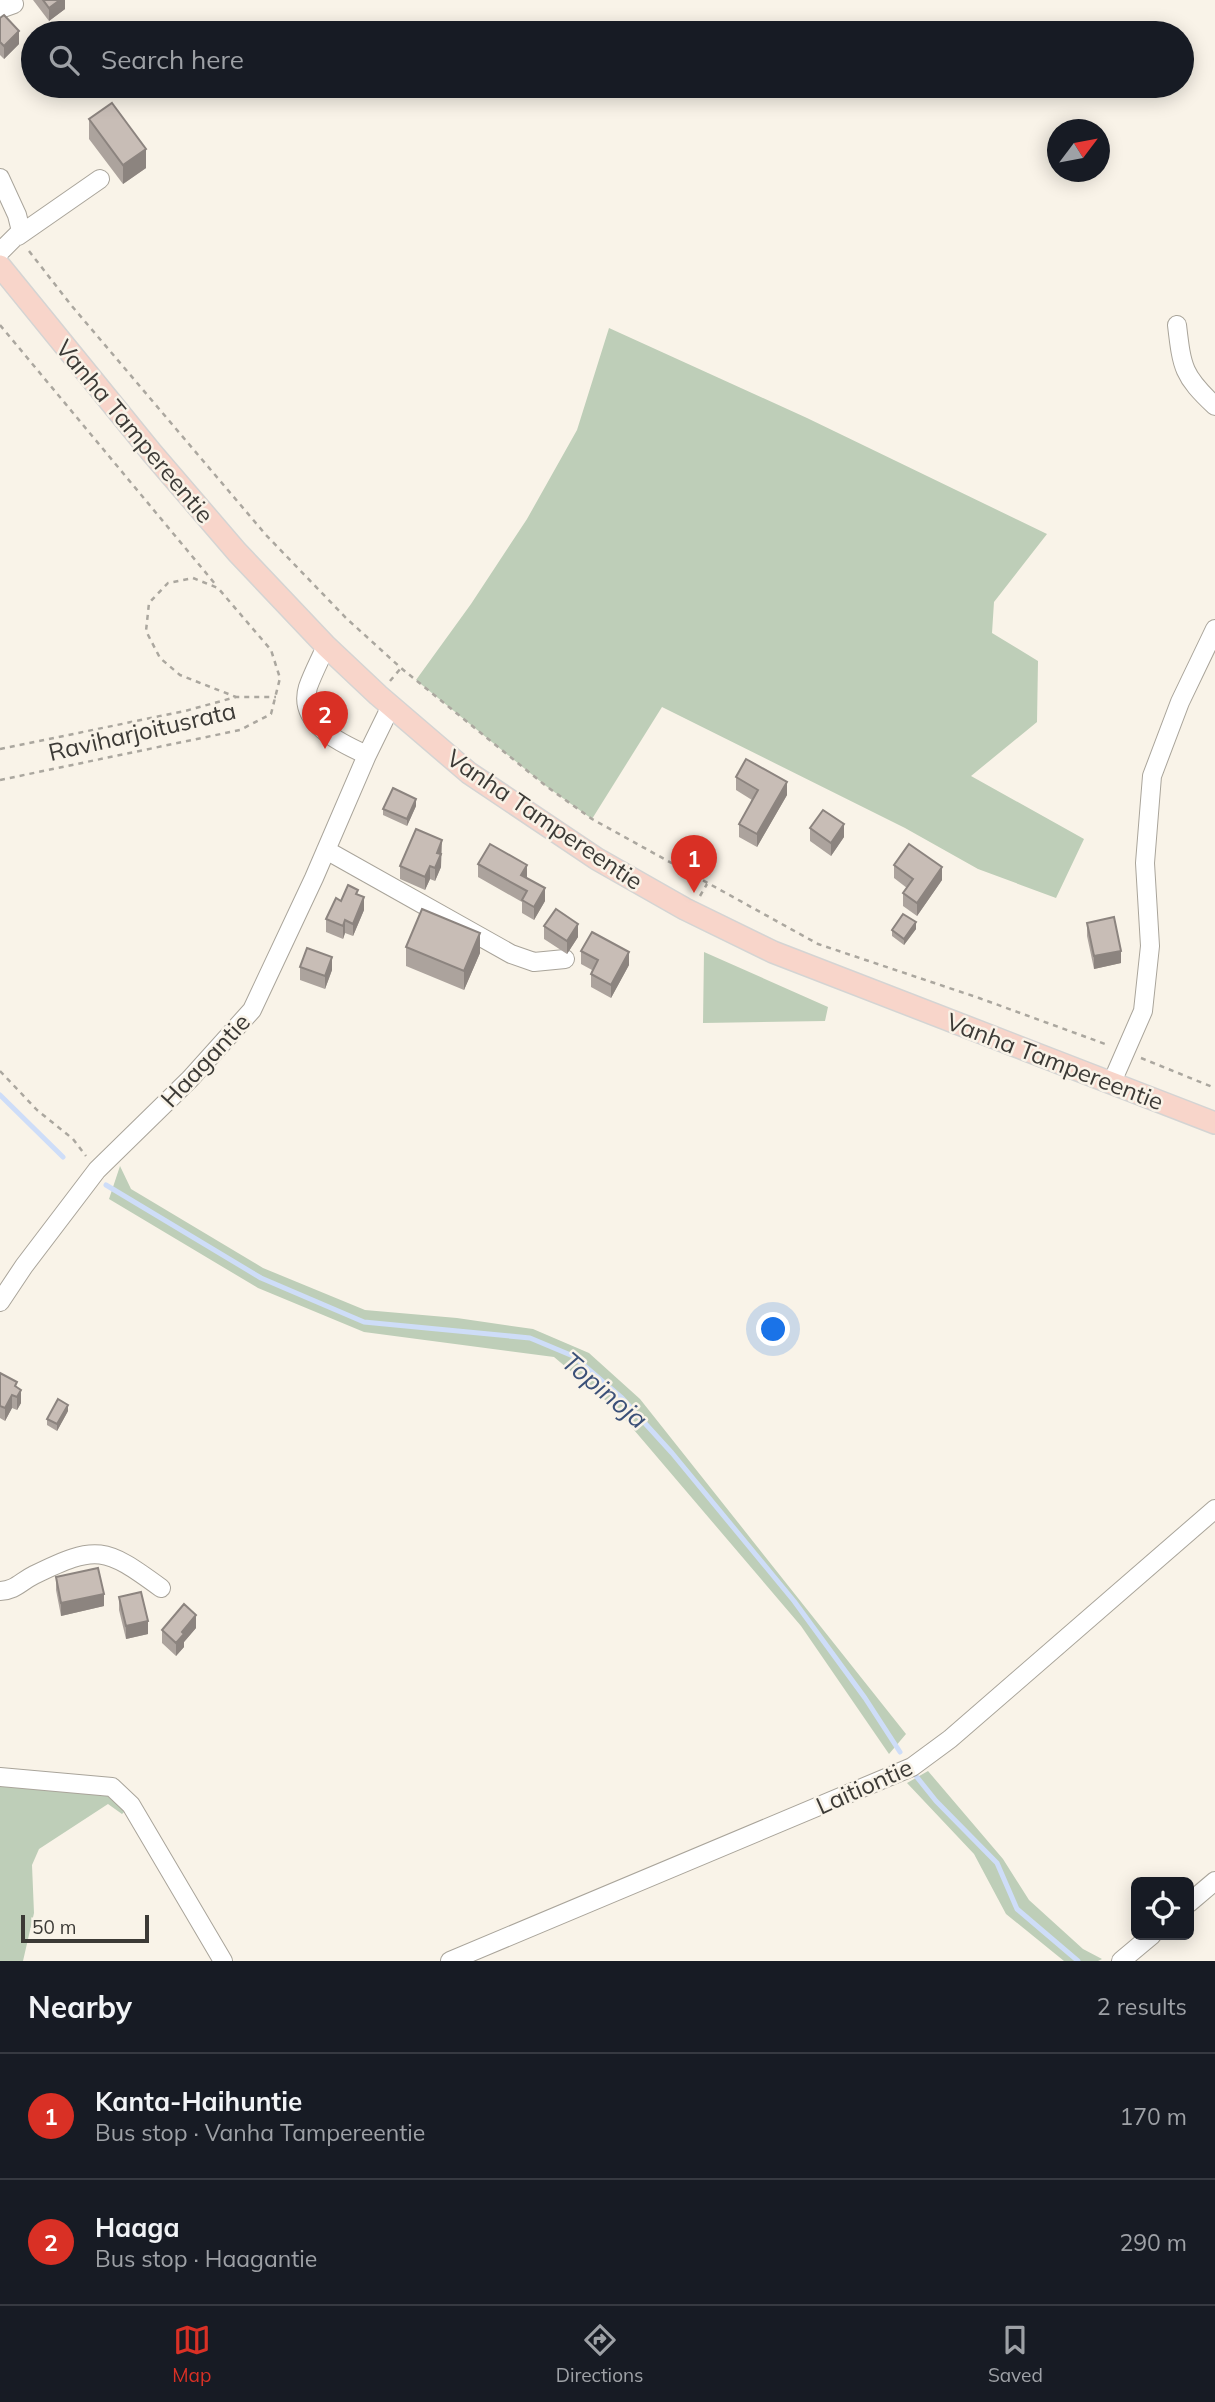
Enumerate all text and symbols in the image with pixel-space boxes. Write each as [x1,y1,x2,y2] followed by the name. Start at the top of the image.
[21,21,1194,98] search box
[45,41,83,79] icon: search
[101,43,244,76] text: Search here
[1047,119,1110,182] north arrow
[50,333,220,529] street label: Vanha Tampereentie
[302,691,348,749] pin: 2
[45,695,239,767] street label: Raviharjoitusrata
[441,742,649,896] street label: Vanha Tampereentie
[671,835,717,893] pin: 1
[942,1006,1168,1116] street label: Vanha Tampereentie
[154,1007,256,1113] street label: Haagantie
[756,1312,790,1346] your location
[555,1345,655,1435] water label: Topinoja
[811,1752,917,1820] street label: Laitiontie
[1131,1877,1194,1940] map controls
[1131,1877,1194,1940] button: locate
[21,1912,149,1944] scale bar
[32,1915,76,1939] text: 50 m
[28,1988,132,2026] text: Nearby
[1097,1992,1187,2021] text: 2 results
[95,2085,302,2118] text: Kanta-Haihuntie
[44,2102,58,2131] text: 1
[1119,2102,1187,2131] text: 170 m
[95,2118,425,2147] text: Bus stop · Vanha Tampereentie
[95,2211,180,2244] text: Haaga
[44,2228,58,2257] text: 2
[1119,2228,1187,2257] text: 290 m
[95,2244,317,2273] text: Bus stop · Haagantie
[172,2321,211,2387] tab: Map
[556,2321,644,2387] tab: Directions
[988,2321,1043,2387] tab: Saved

